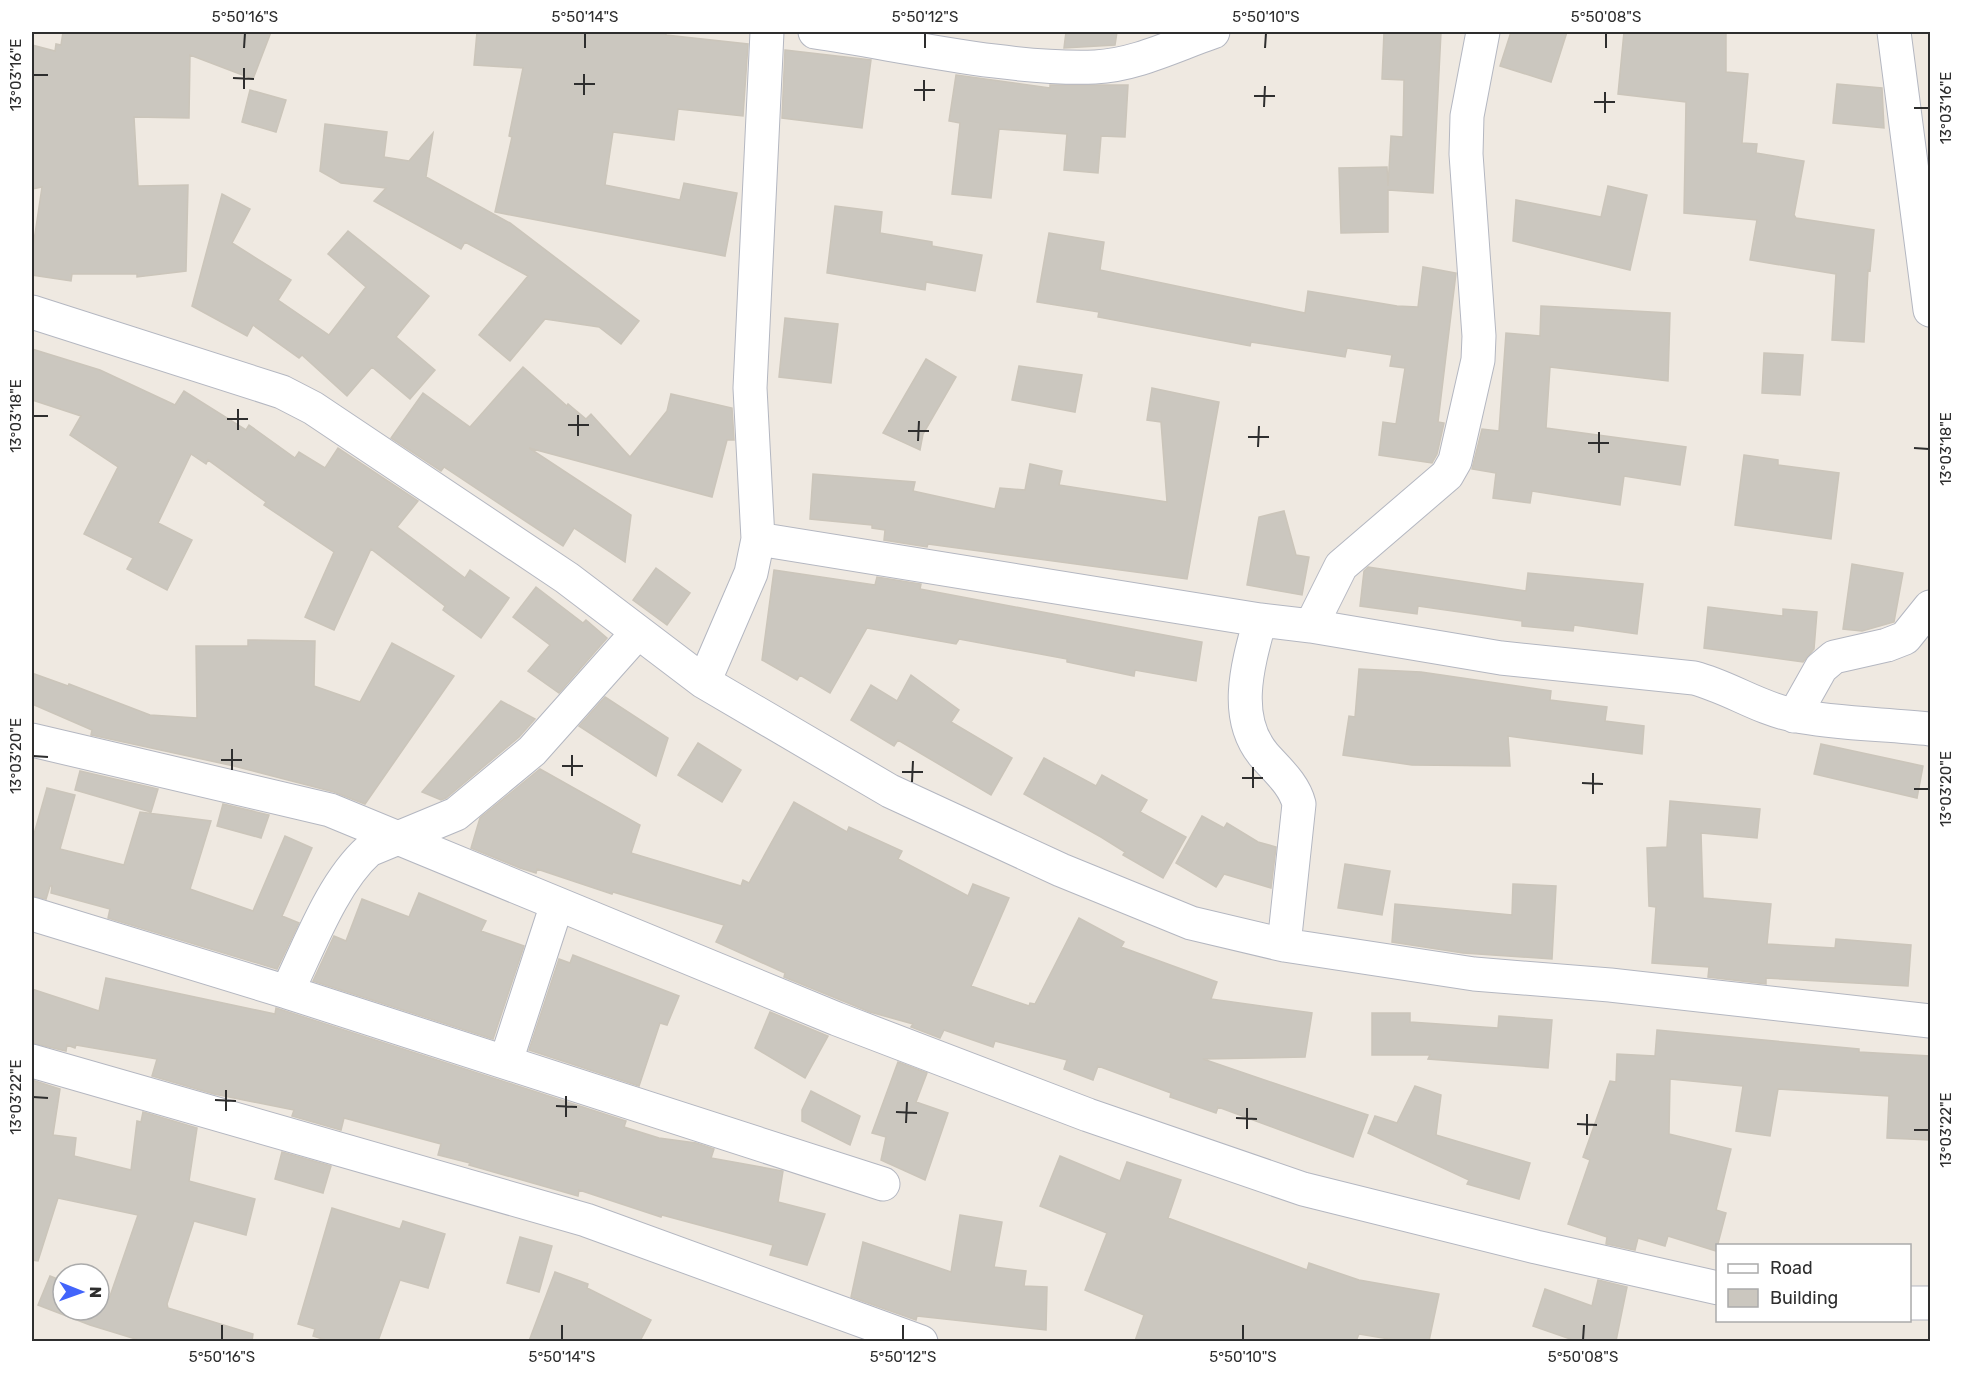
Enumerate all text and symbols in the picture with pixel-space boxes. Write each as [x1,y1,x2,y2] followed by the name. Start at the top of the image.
[212,8,278,26] text: 5°50'16"S
[552,8,618,26] text: 5°50'14"S
[892,8,958,26] text: 5°50'12"S
[1232,8,1300,26] text: 5°50'10"S
[1571,8,1641,26] text: 5°50'08"S
[7,39,25,111] text: 13°03'16"E
[1937,72,1955,144] text: 13°03'16"E
[7,379,25,453] text: 13°03'18"E
[1937,412,1955,486] text: 13°03'18"E
[7,718,25,794] text: 13°03'20"E
[1937,751,1955,827] text: 13°03'20"E
[7,1059,25,1135] text: 13°03'22"E
[1937,1092,1955,1168] text: 13°03'22"E
[1716,1244,1911,1322] legend
[1770,1257,1813,1279] text: Road
[51,1262,111,1322] north arrow
[86,1286,105,1298] text: N
[1770,1287,1838,1309] text: Building
[189,1348,255,1366] text: 5°50'16"S
[529,1348,595,1366] text: 5°50'14"S
[870,1348,936,1366] text: 5°50'12"S
[1209,1348,1277,1366] text: 5°50'10"S
[1548,1348,1618,1366] text: 5°50'08"S

